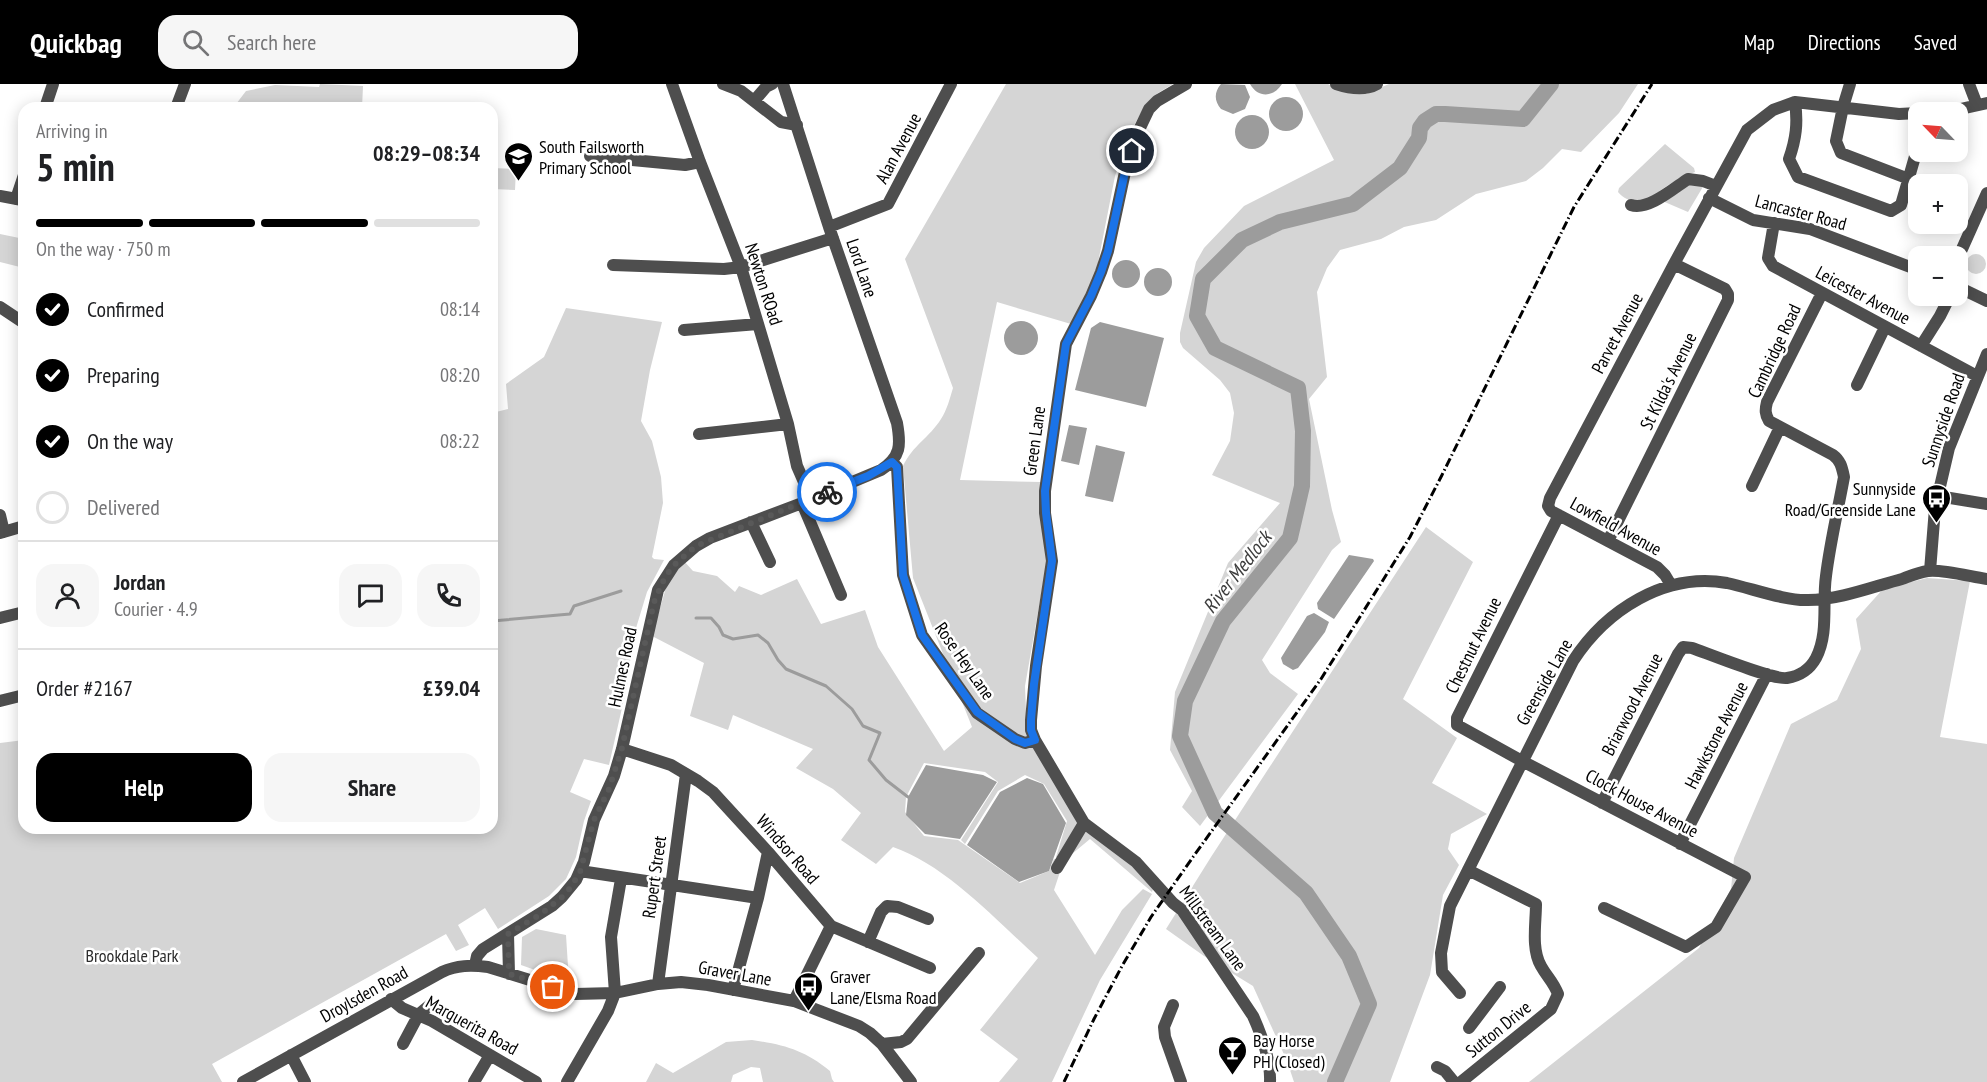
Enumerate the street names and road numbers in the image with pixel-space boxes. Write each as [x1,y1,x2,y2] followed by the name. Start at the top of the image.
[870,109,926,187] street label: Alan Avenue
[1753,189,1849,235] street label: Lancaster Road
[841,236,883,300] street label: Lord Lane
[740,240,788,328] street label: Newton ROad
[1812,261,1914,329] street label: Leicester Avenue
[1586,289,1648,377] street label: Parvet Avenue
[1742,300,1806,402] street label: Cambridge Road
[1635,329,1701,433] street label: St Kilda's Avenue
[1916,370,1970,470] street label: Sunnyside Road
[1018,405,1050,477] street label: Green Lane
[1566,491,1666,561] street label: Lowfield Avenue
[1440,593,1506,697] street label: Chestnut Avenue
[930,618,1000,704] street label: Rose Hey Lane
[602,625,642,709] street label: Hulmes Road
[1511,635,1577,729] street label: Greenside Lane
[1596,649,1668,759] street label: Briarwood Avenue
[1679,678,1753,792] street label: Hawkstone Avenue
[1582,764,1702,842] street label: Clock House Avenue
[751,809,825,889] street label: Windsor Road
[637,834,671,920] street label: Rupert Street
[1174,881,1252,975] street label: Millstream Lane
[697,955,773,991] street label: Graver Lane
[316,961,412,1027] street label: Droylsden Road
[422,990,522,1060] street label: Marguerita Road
[1461,996,1535,1062] street label: Sutton Drive

